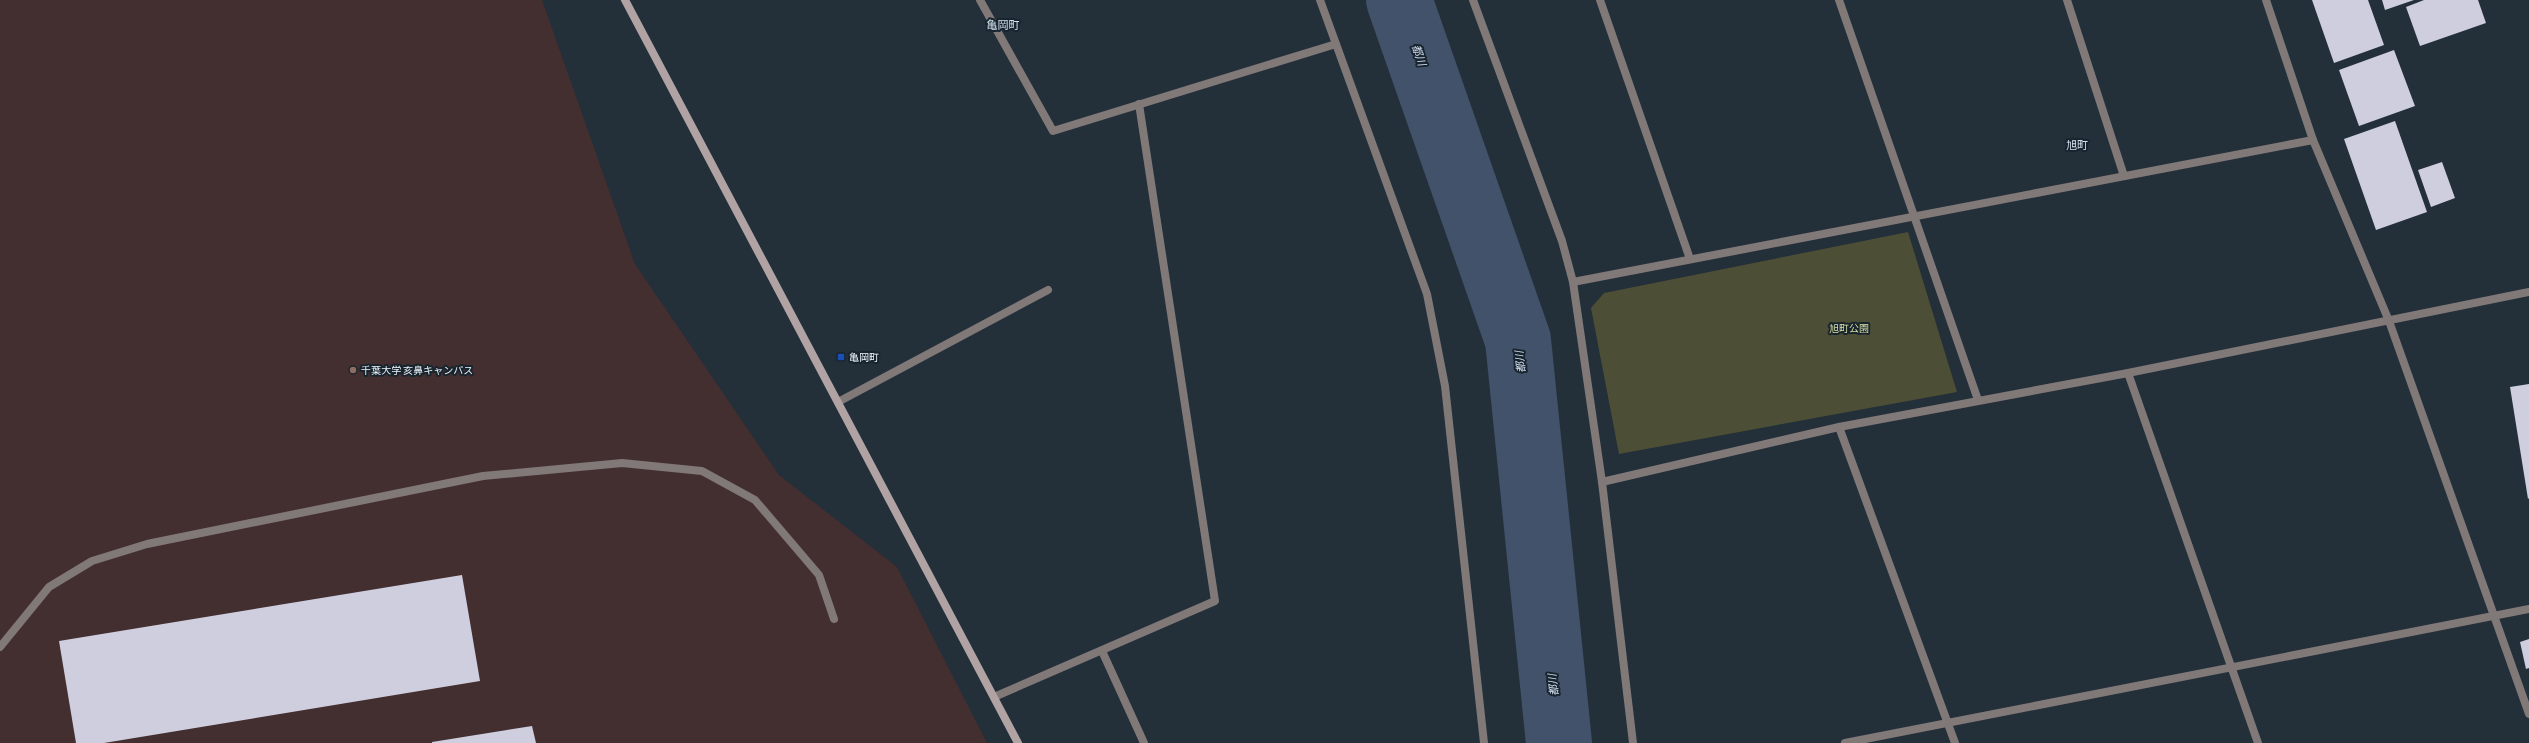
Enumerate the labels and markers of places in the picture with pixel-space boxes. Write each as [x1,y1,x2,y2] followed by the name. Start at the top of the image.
[849,350,879,365] place label: 亀岡町
[836,352,846,362] marker: 亀岡町
[361,363,473,378] place label: 千葉大学 亥鼻キャンパス
[348,365,358,375] marker: 千葉大学 亥鼻キャンパス

